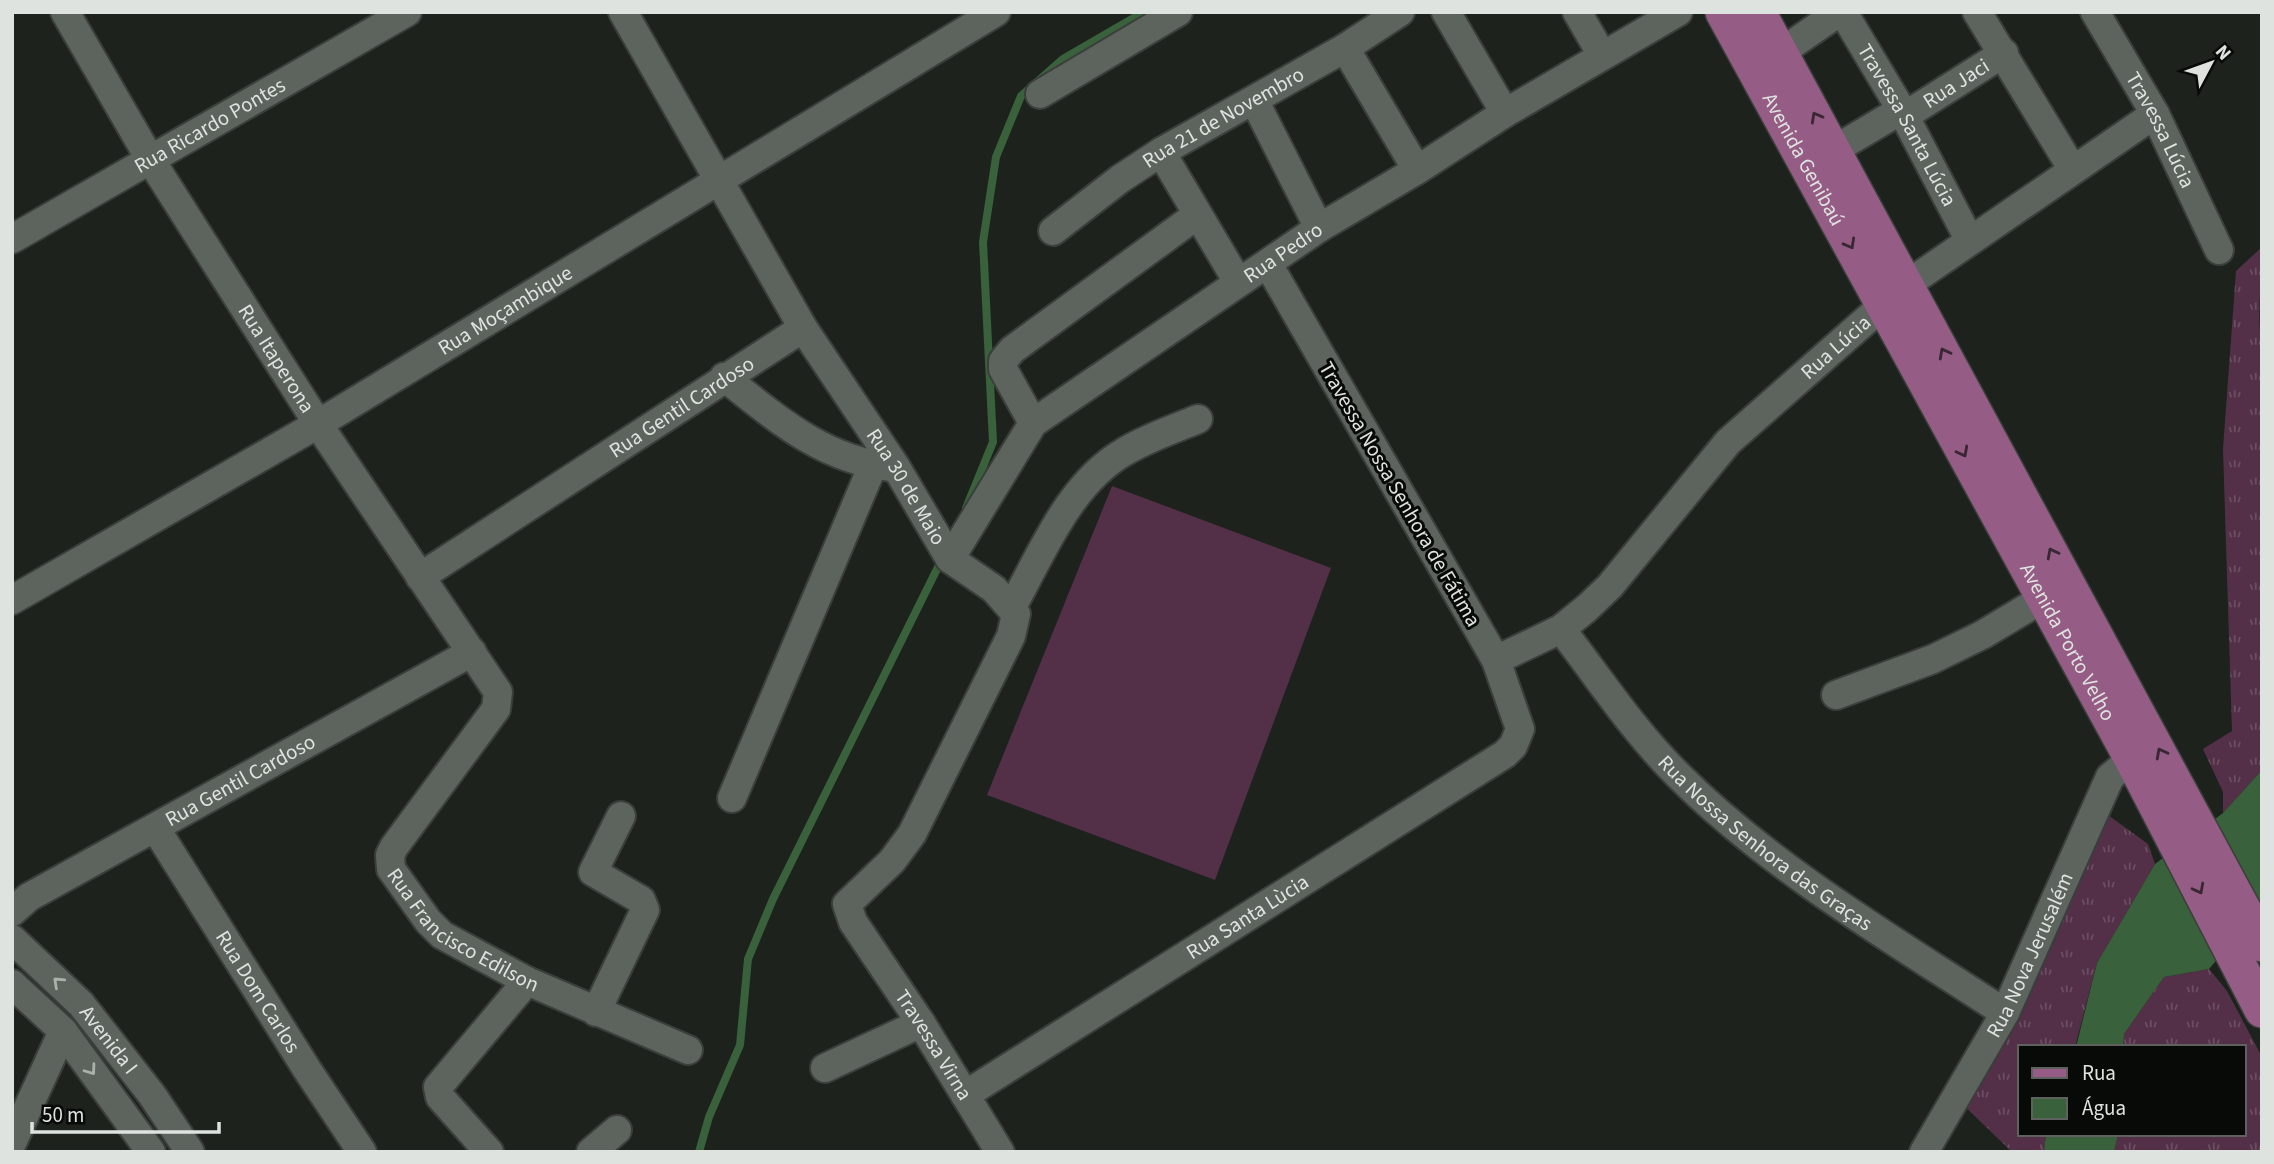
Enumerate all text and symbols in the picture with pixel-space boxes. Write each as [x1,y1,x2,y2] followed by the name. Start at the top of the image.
[2176,28,2246,98] north arrow
[1850,38,1964,212] street label: Travessa Santa Lúcia
[2208,39,2237,66] text: N
[1917,51,1995,116] street label: Rua Jaci
[1136,59,1310,176] street label: Rua 21 de Novembro
[2118,66,2203,193] street label: Travessa Lúcia
[129,70,291,181] street label: Rua Ricardo Pontes
[1755,87,1852,231] street label: Avenida Genibaú
[1811,111,1824,124] one-way arrow
[1237,215,1329,290] street label: Rua Pedro
[1842,237,1855,249] one-way arrow
[432,258,578,363] street label: Rua Moçambique
[231,298,322,419] street label: Rua Itaperona
[1794,308,1877,386] street label: Rua Lúcia
[1938,348,1952,361] one-way arrow
[603,349,760,465] street label: Rua Gentil Cardoso
[1312,356,1488,632] street label: Travessa Nossa Senhora de Fátima
[859,422,954,551] street label: Rua 30 de Maio
[1955,445,1968,457] one-way arrow
[2047,548,2060,560] one-way arrow
[2012,557,2123,726] street label: Avenida Porto Velho
[160,726,321,834] street label: Rua Gentil Cardoso
[1651,748,1879,938] street label: Rua Nossa Senhora das Graças
[2155,748,2169,760] one-way arrow
[380,862,544,999] street label: Rua Francisco Edilson
[1180,867,1314,967] street label: Rua Santa Lùcia
[1979,867,2081,1043] street label: Rua Nova Jerusalém
[2191,882,2204,894] one-way arrow
[208,925,308,1059] street label: Rua Dom Carlos
[53,978,66,991] one-way arrow
[888,984,980,1106] street label: Travessa Virna
[72,999,145,1080] street label: Avenida I
[2018,1045,2246,1136] legend
[2082,1058,2116,1088] text: Rua
[83,1062,95,1074] one-way arrow
[32,1090,219,1134] scale bar
[2082,1093,2126,1123] text: Água
[42,1100,84,1130] text: 50 m

